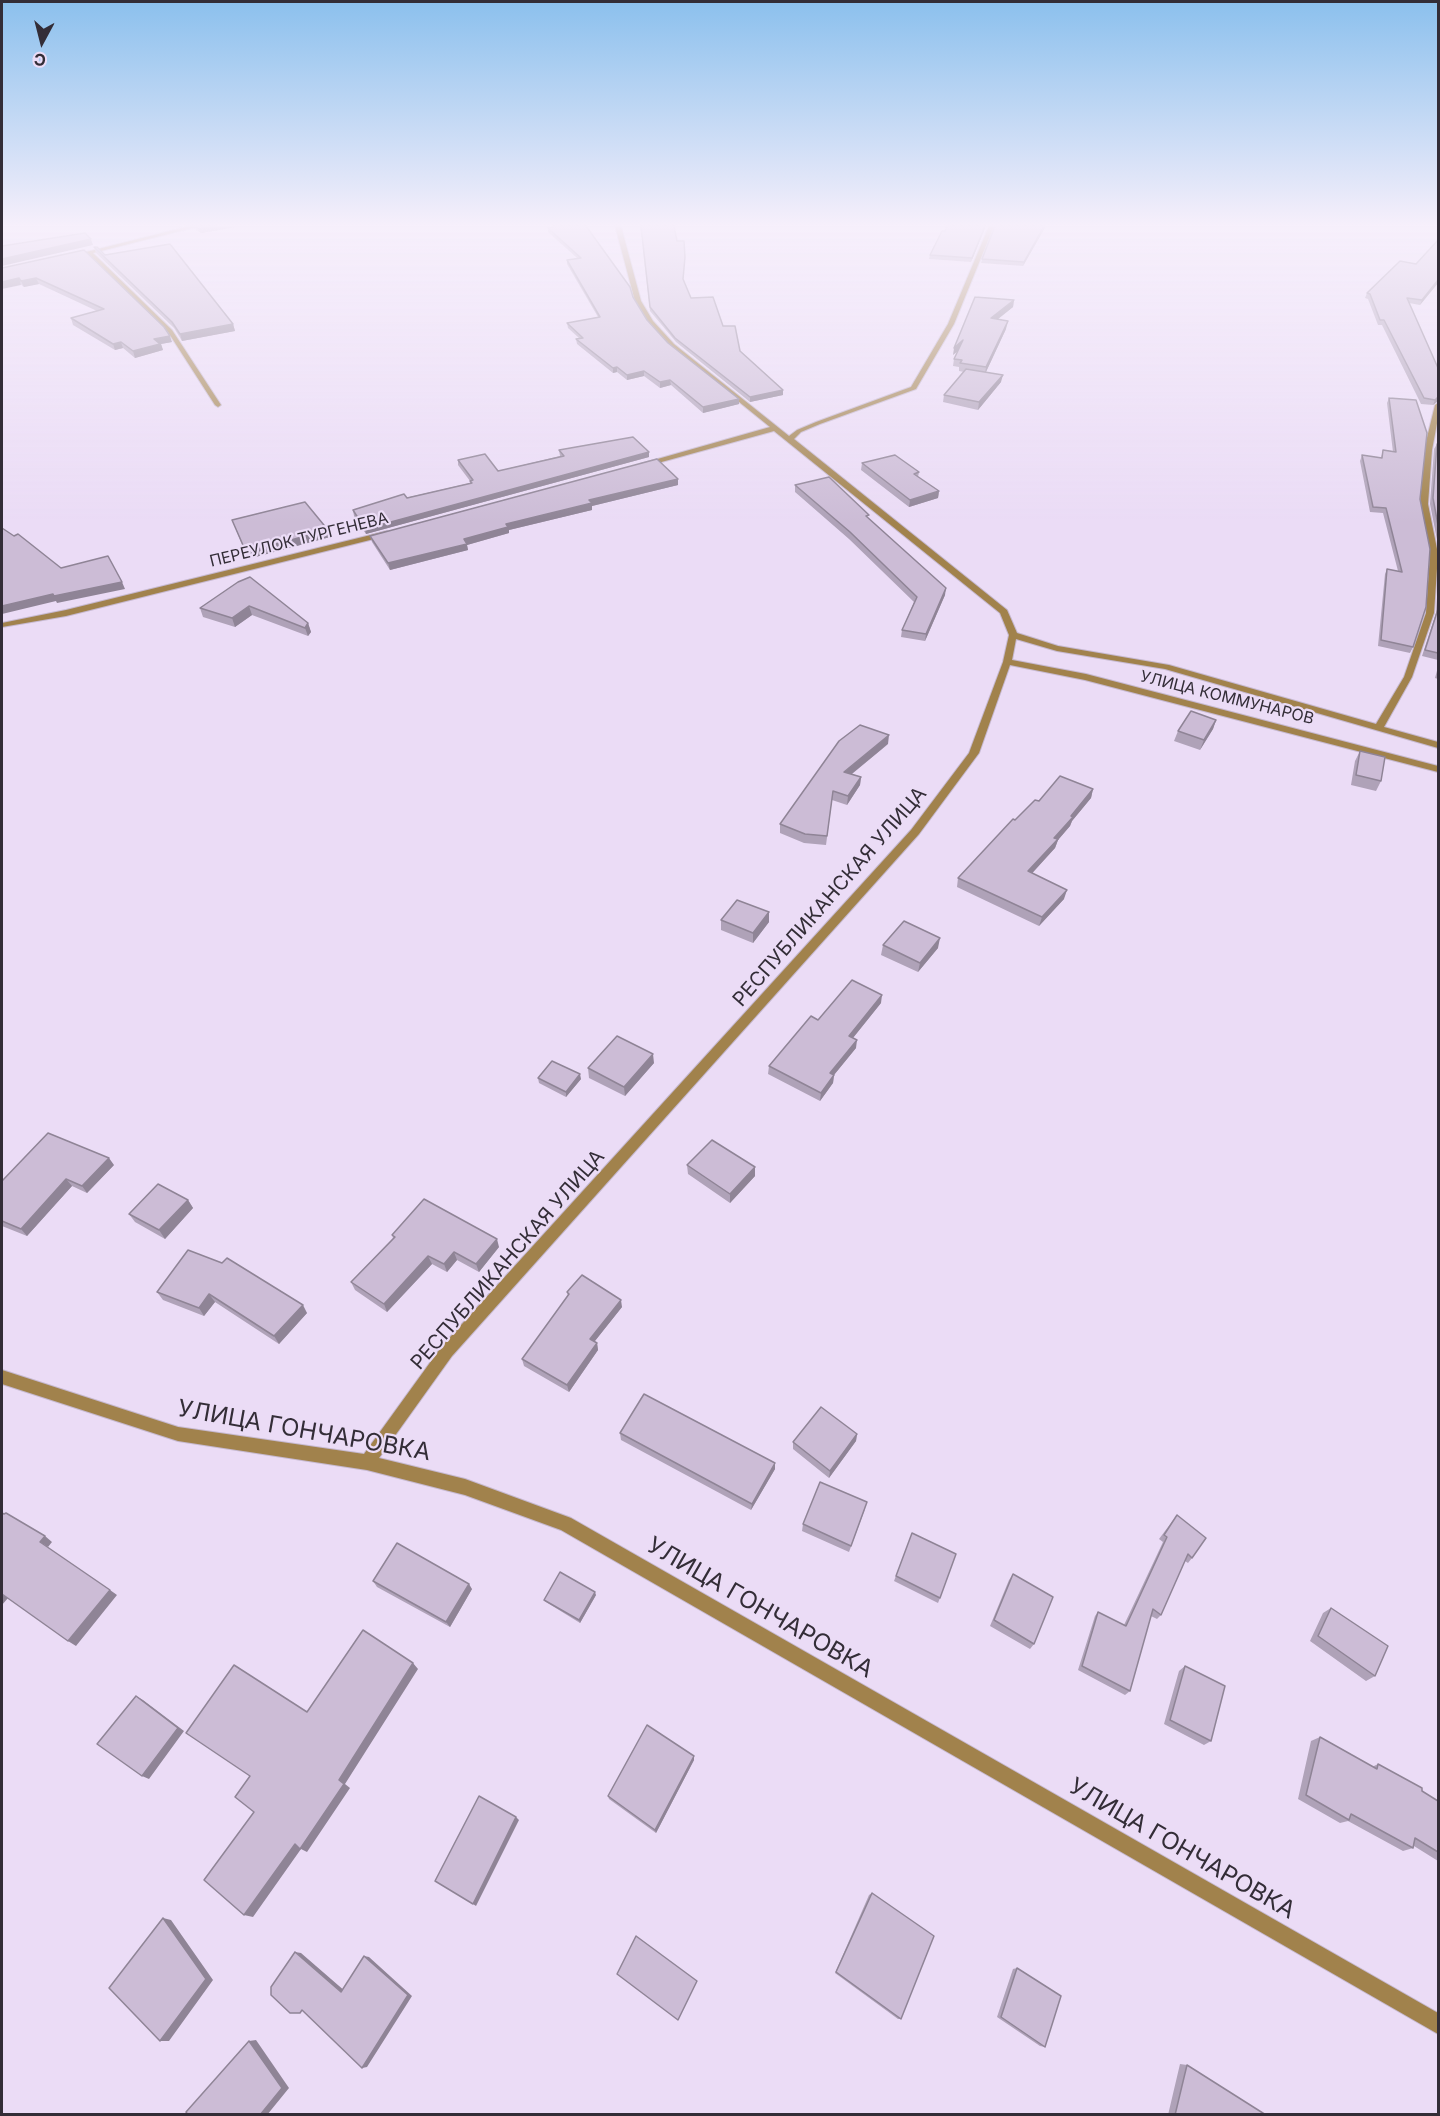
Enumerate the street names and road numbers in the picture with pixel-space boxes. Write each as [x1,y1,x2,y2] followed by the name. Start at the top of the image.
[208,509,390,571] street label: ПЕРЕУЛОК ТУРГЕНЕВА
[1138,667,1316,729] street label: УЛИЦА КОММУНАРОВ
[728,782,932,1012] street label: РЕСПУБЛИКАНСКАЯ УЛИЦА
[406,1145,610,1375] street label: РЕСПУБЛИКАНСКАЯ УЛИЦА
[175,1395,433,1467] street label: УЛИЦА ГОНЧАРОВКА
[642,1531,878,1685] street label: УЛИЦА ГОНЧАРОВКА
[1064,1772,1300,1926] street label: УЛИЦА ГОНЧАРОВКА

